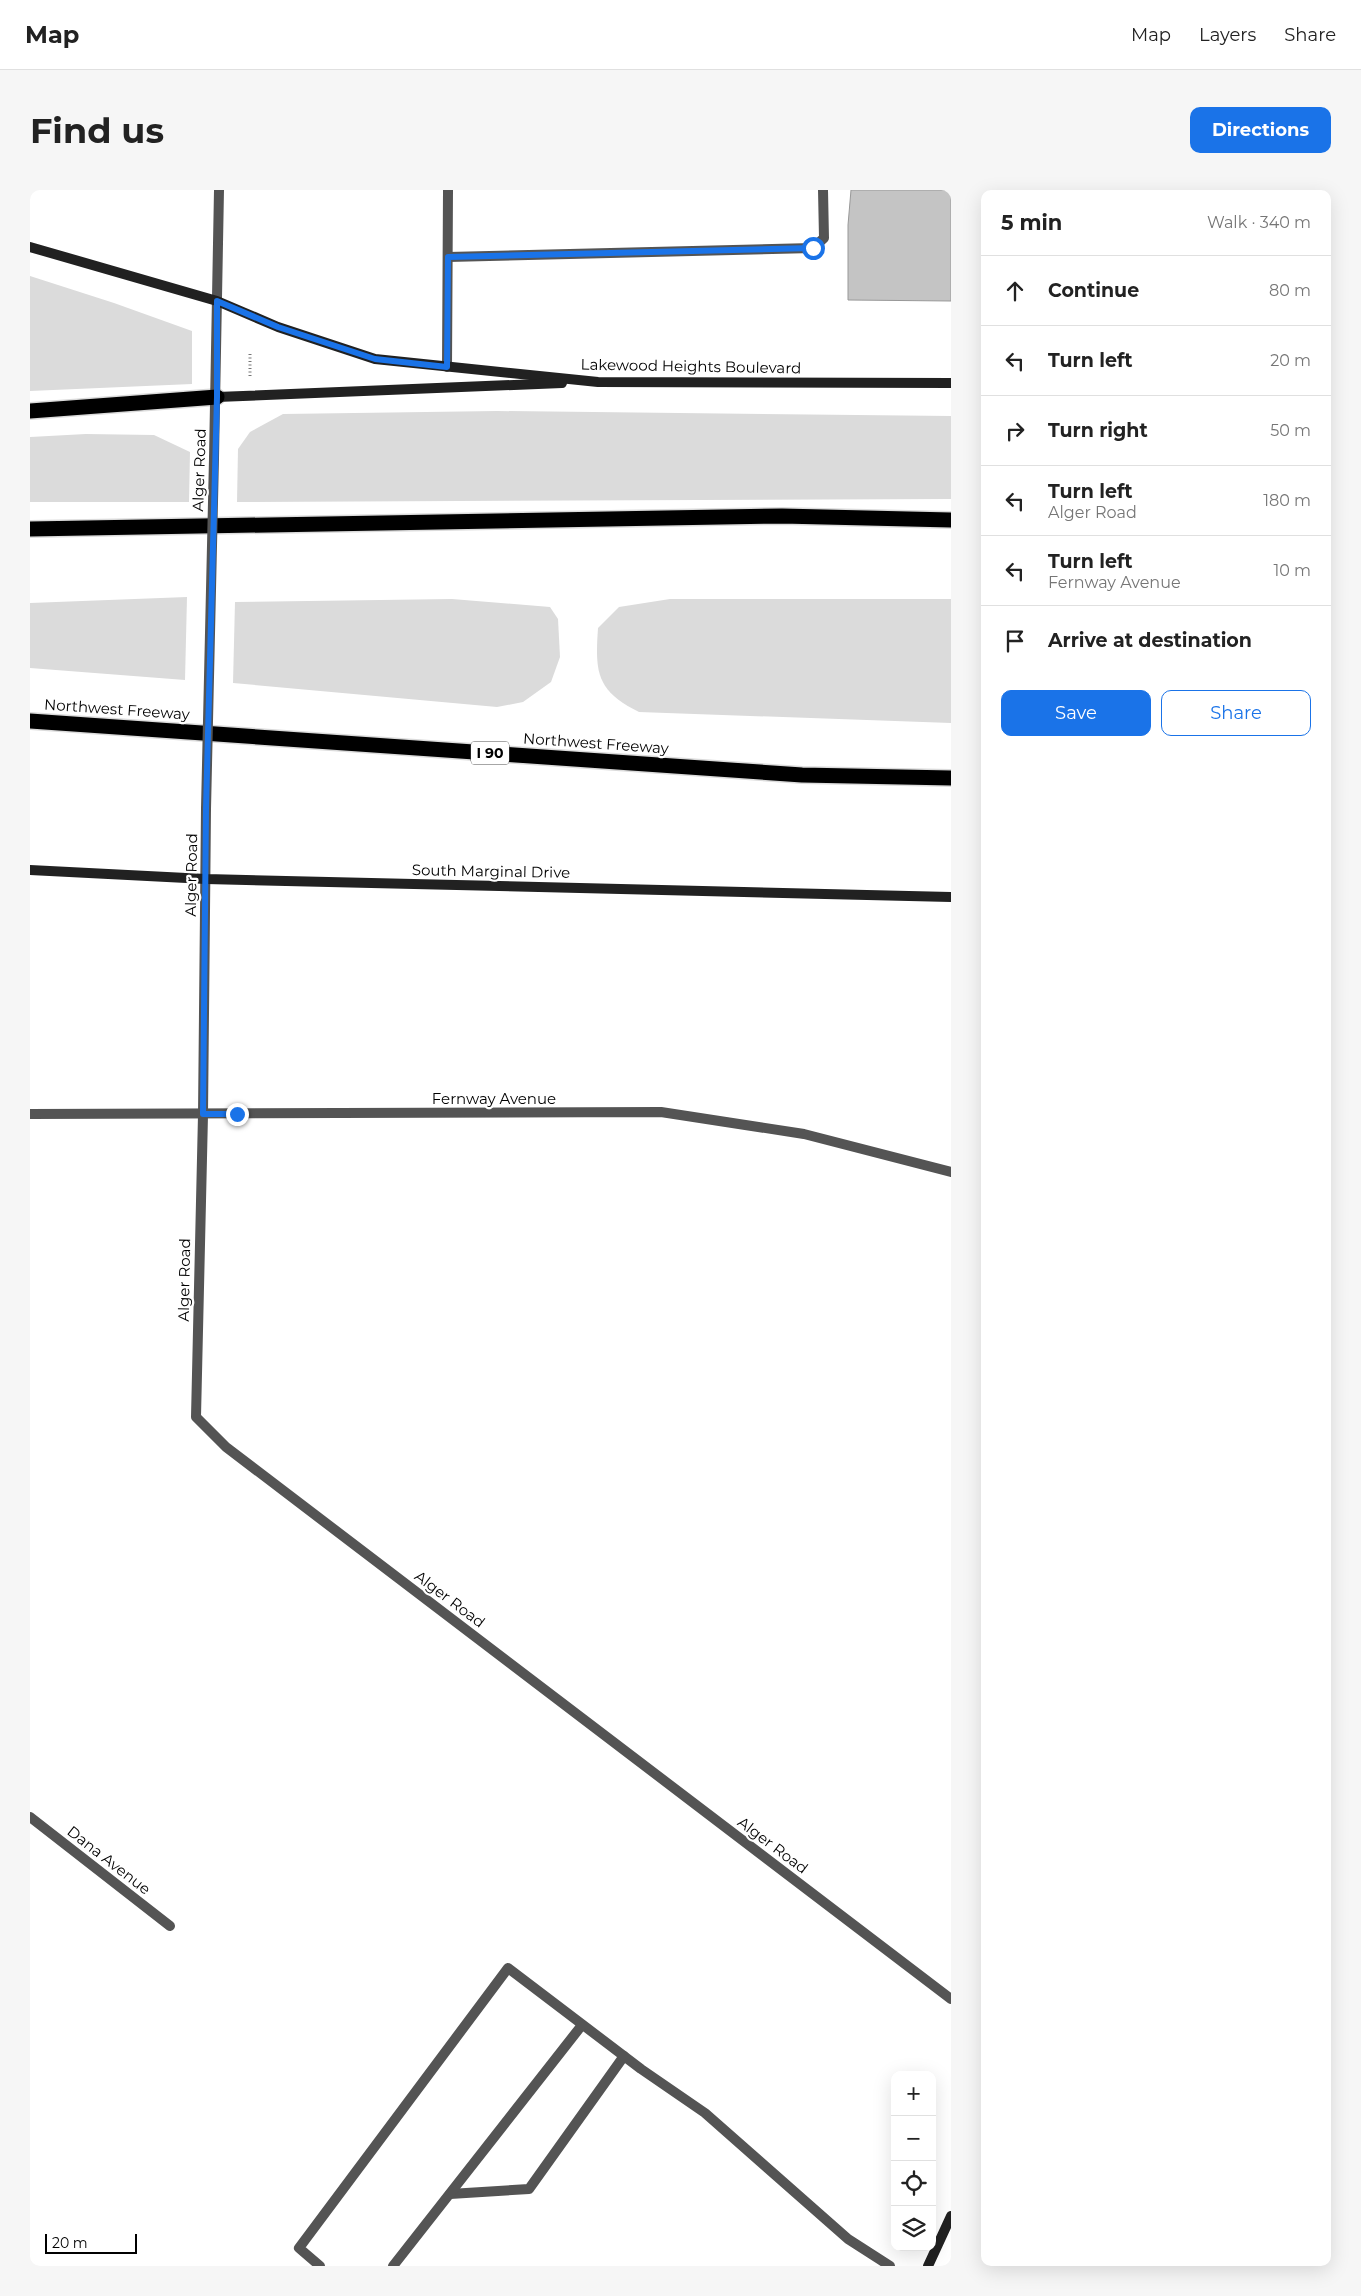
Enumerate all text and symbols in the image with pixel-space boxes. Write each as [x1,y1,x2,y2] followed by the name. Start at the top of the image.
[25,20,79,49] text: Map
[1131,24,1171,46] text: Map
[1199,24,1256,46] text: Layers
[1284,24,1336,46] text: Share
[1190,107,1331,153] button: Directions
[30,109,164,152] text: Find us
[1001,210,1062,235] text: 5 min
[1207,213,1311,232] text: Walk · 340 m
[802,237,825,260] route start
[1001,277,1029,305] icon: ahead
[1048,279,1139,302] text: Continue
[1269,281,1311,300] text: 80 m
[1001,347,1029,375] icon: left
[1048,349,1133,372] text: Turn left
[1270,351,1311,370] text: 20 m
[581,355,801,377] street label: Lakewood Heights Boulevard
[1001,417,1029,445] icon: right
[1048,419,1148,442] text: Turn right
[1270,421,1311,440] text: 50 m
[188,428,210,512] street label: Alger Road
[1048,480,1133,503] text: Turn left
[1001,487,1029,515] icon: left
[1263,491,1311,510] text: 180 m
[1048,503,1137,522] text: Alger Road
[1048,550,1133,573] text: Turn left
[1001,557,1029,585] icon: left
[1273,561,1311,580] text: 10 m
[1048,573,1181,592] text: Fernway Avenue
[1001,627,1029,655] icon: arrive
[1048,629,1252,652] text: Arrive at destination
[1001,690,1151,736] button: Save
[1161,690,1311,736] button: Share
[44,694,191,724] street label: Northwest Freeway
[523,728,670,758] street label: Northwest Freeway
[471,742,509,764] road number: I 90
[181,833,201,917] street label: Alger Road
[412,860,570,882] street label: South Marginal Drive
[432,1089,556,1108] street label: Fernway Avenue
[226,1103,249,1126] route end
[174,1238,194,1322] street label: Alger Road
[411,1566,489,1632] street label: Alger Road
[734,1812,812,1878] street label: Alger Road
[63,1821,155,1899] street label: Dana Avenue
[891,2071,936,2251] map controls
[891,2071,936,2116] button: +
[891,2116,936,2161] button: −
[891,2161,936,2206] button: locate
[891,2206,936,2251] button: layers
[45,2231,138,2254] scale bar
[52,2234,88,2252] text: 20 m

